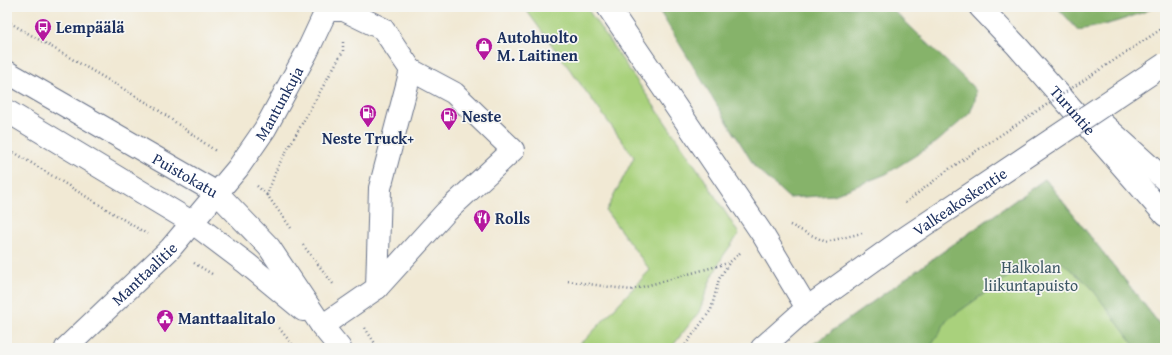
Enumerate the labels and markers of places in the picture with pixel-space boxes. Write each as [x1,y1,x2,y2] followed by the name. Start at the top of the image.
[56,15,125,39] place label: Lempäälä
[33,17,53,42] bus stop icon: Lempäälä
[497,25,579,67] place label: Autohuolto M. Laitinen
[474,36,494,61] shop icon: Autohuolto M. Laitinen
[358,103,378,128] fuel station icon: Neste Truck+
[462,104,501,128] place label: Neste
[439,106,459,131] fuel station icon: Neste
[322,126,414,150] place label: Neste Truck+
[495,206,530,230] place label: Rolls
[472,208,492,233] restaurant icon: Rolls
[178,306,276,330] place label: Manttaalitalo
[155,308,175,333] public building icon: Manttaalitalo

